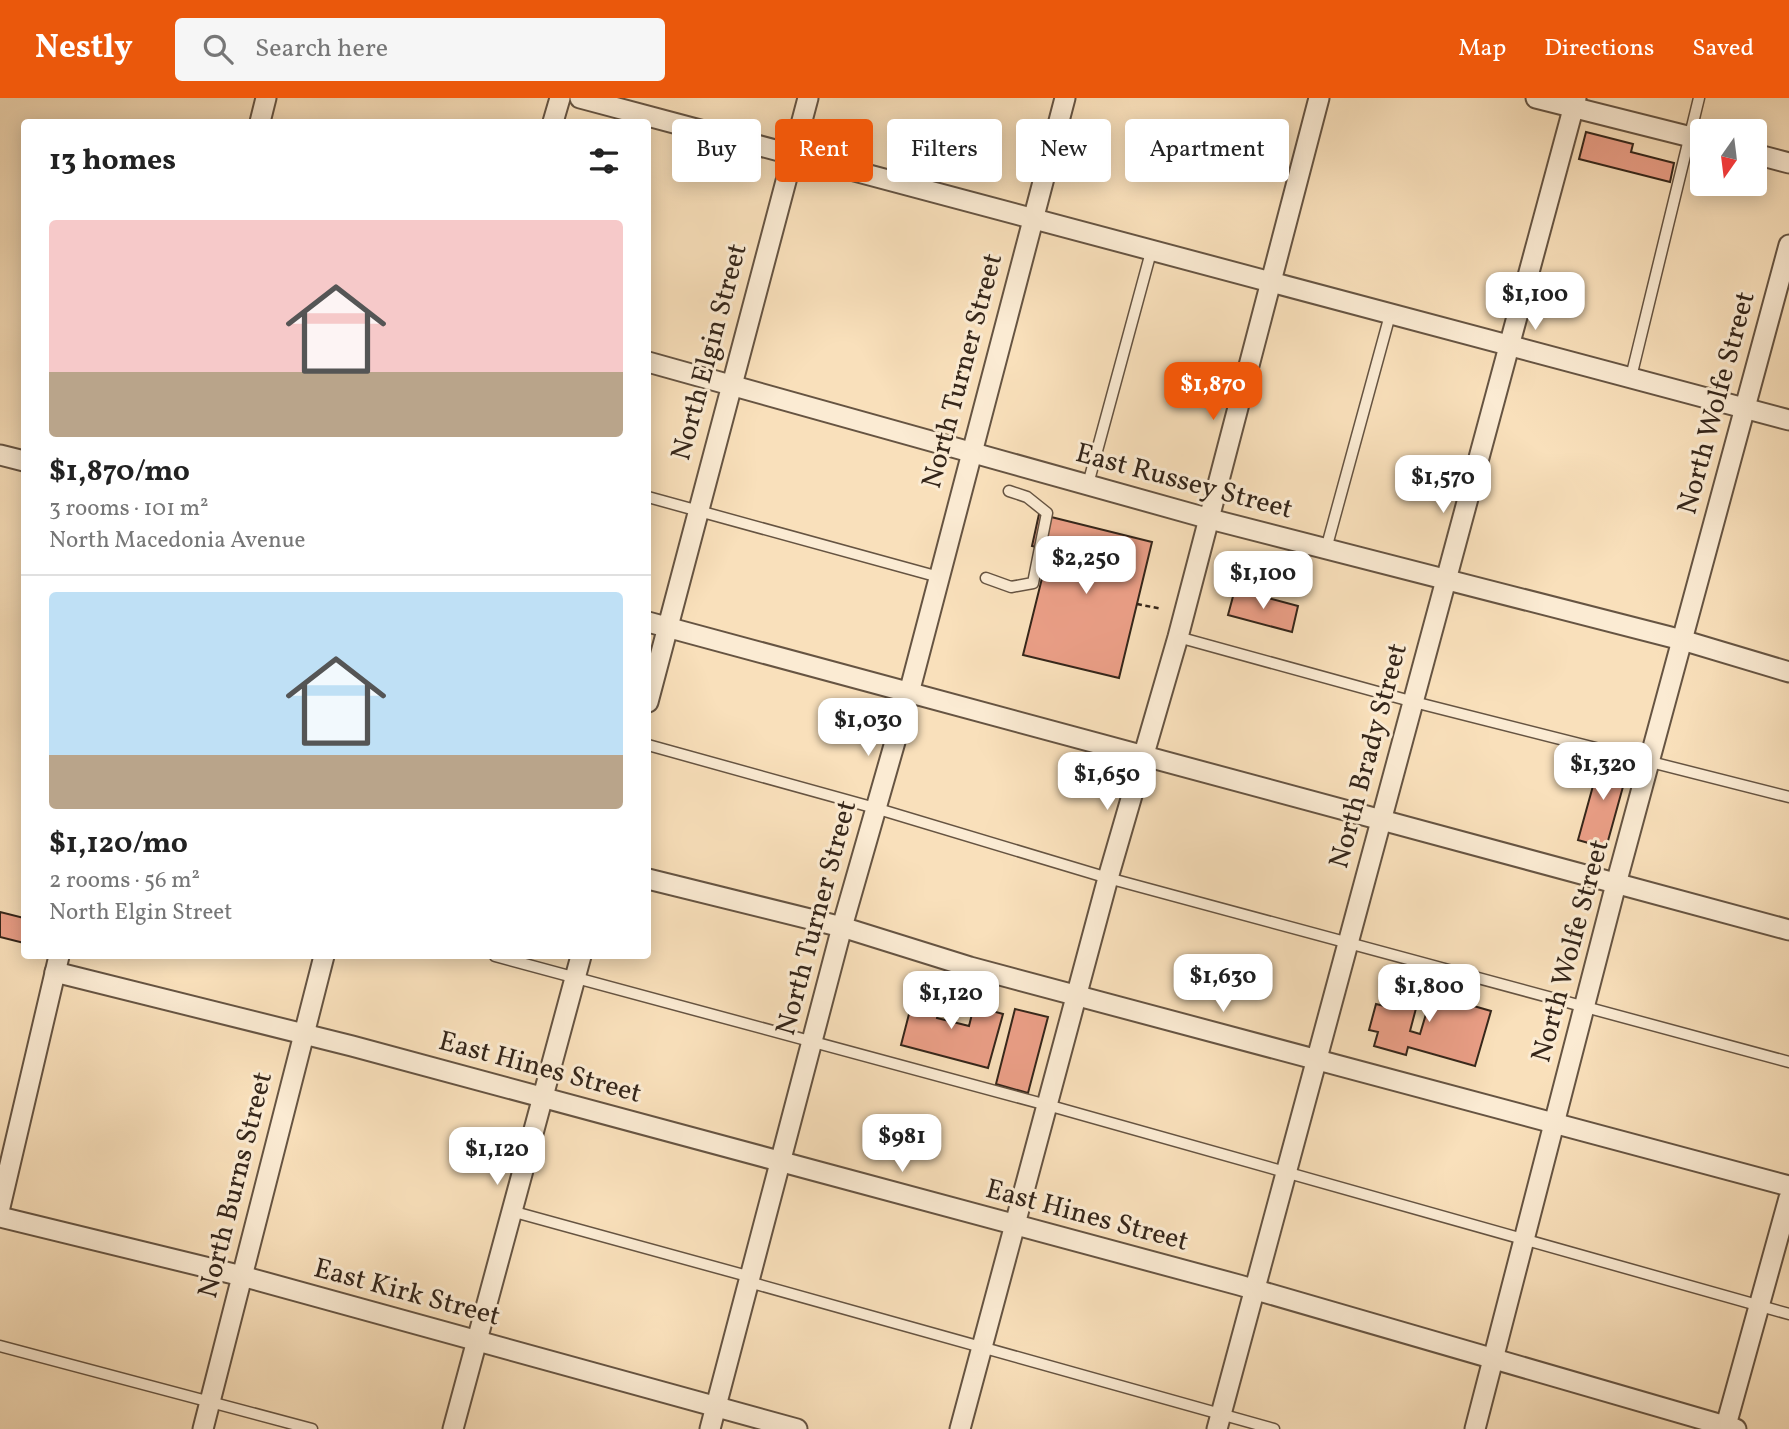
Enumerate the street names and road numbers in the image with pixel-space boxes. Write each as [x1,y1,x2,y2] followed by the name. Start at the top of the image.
[662,239,758,465] street label: North Elgin Street
[913,249,1013,493] street label: North Turner Street
[1668,287,1766,519] street label: North Wolfe Street
[1071,434,1297,530] street label: East Russey Street
[1320,639,1418,873] street label: North Brady Street
[767,796,867,1040] street label: North Turner Street
[1522,835,1620,1067] street label: North Wolfe Street
[434,1022,646,1114] street label: East Hines Street
[189,1068,283,1302] street label: North Burns Street
[981,1170,1193,1262] street label: East Hines Street
[309,1249,505,1337] street label: East Kirk Street

